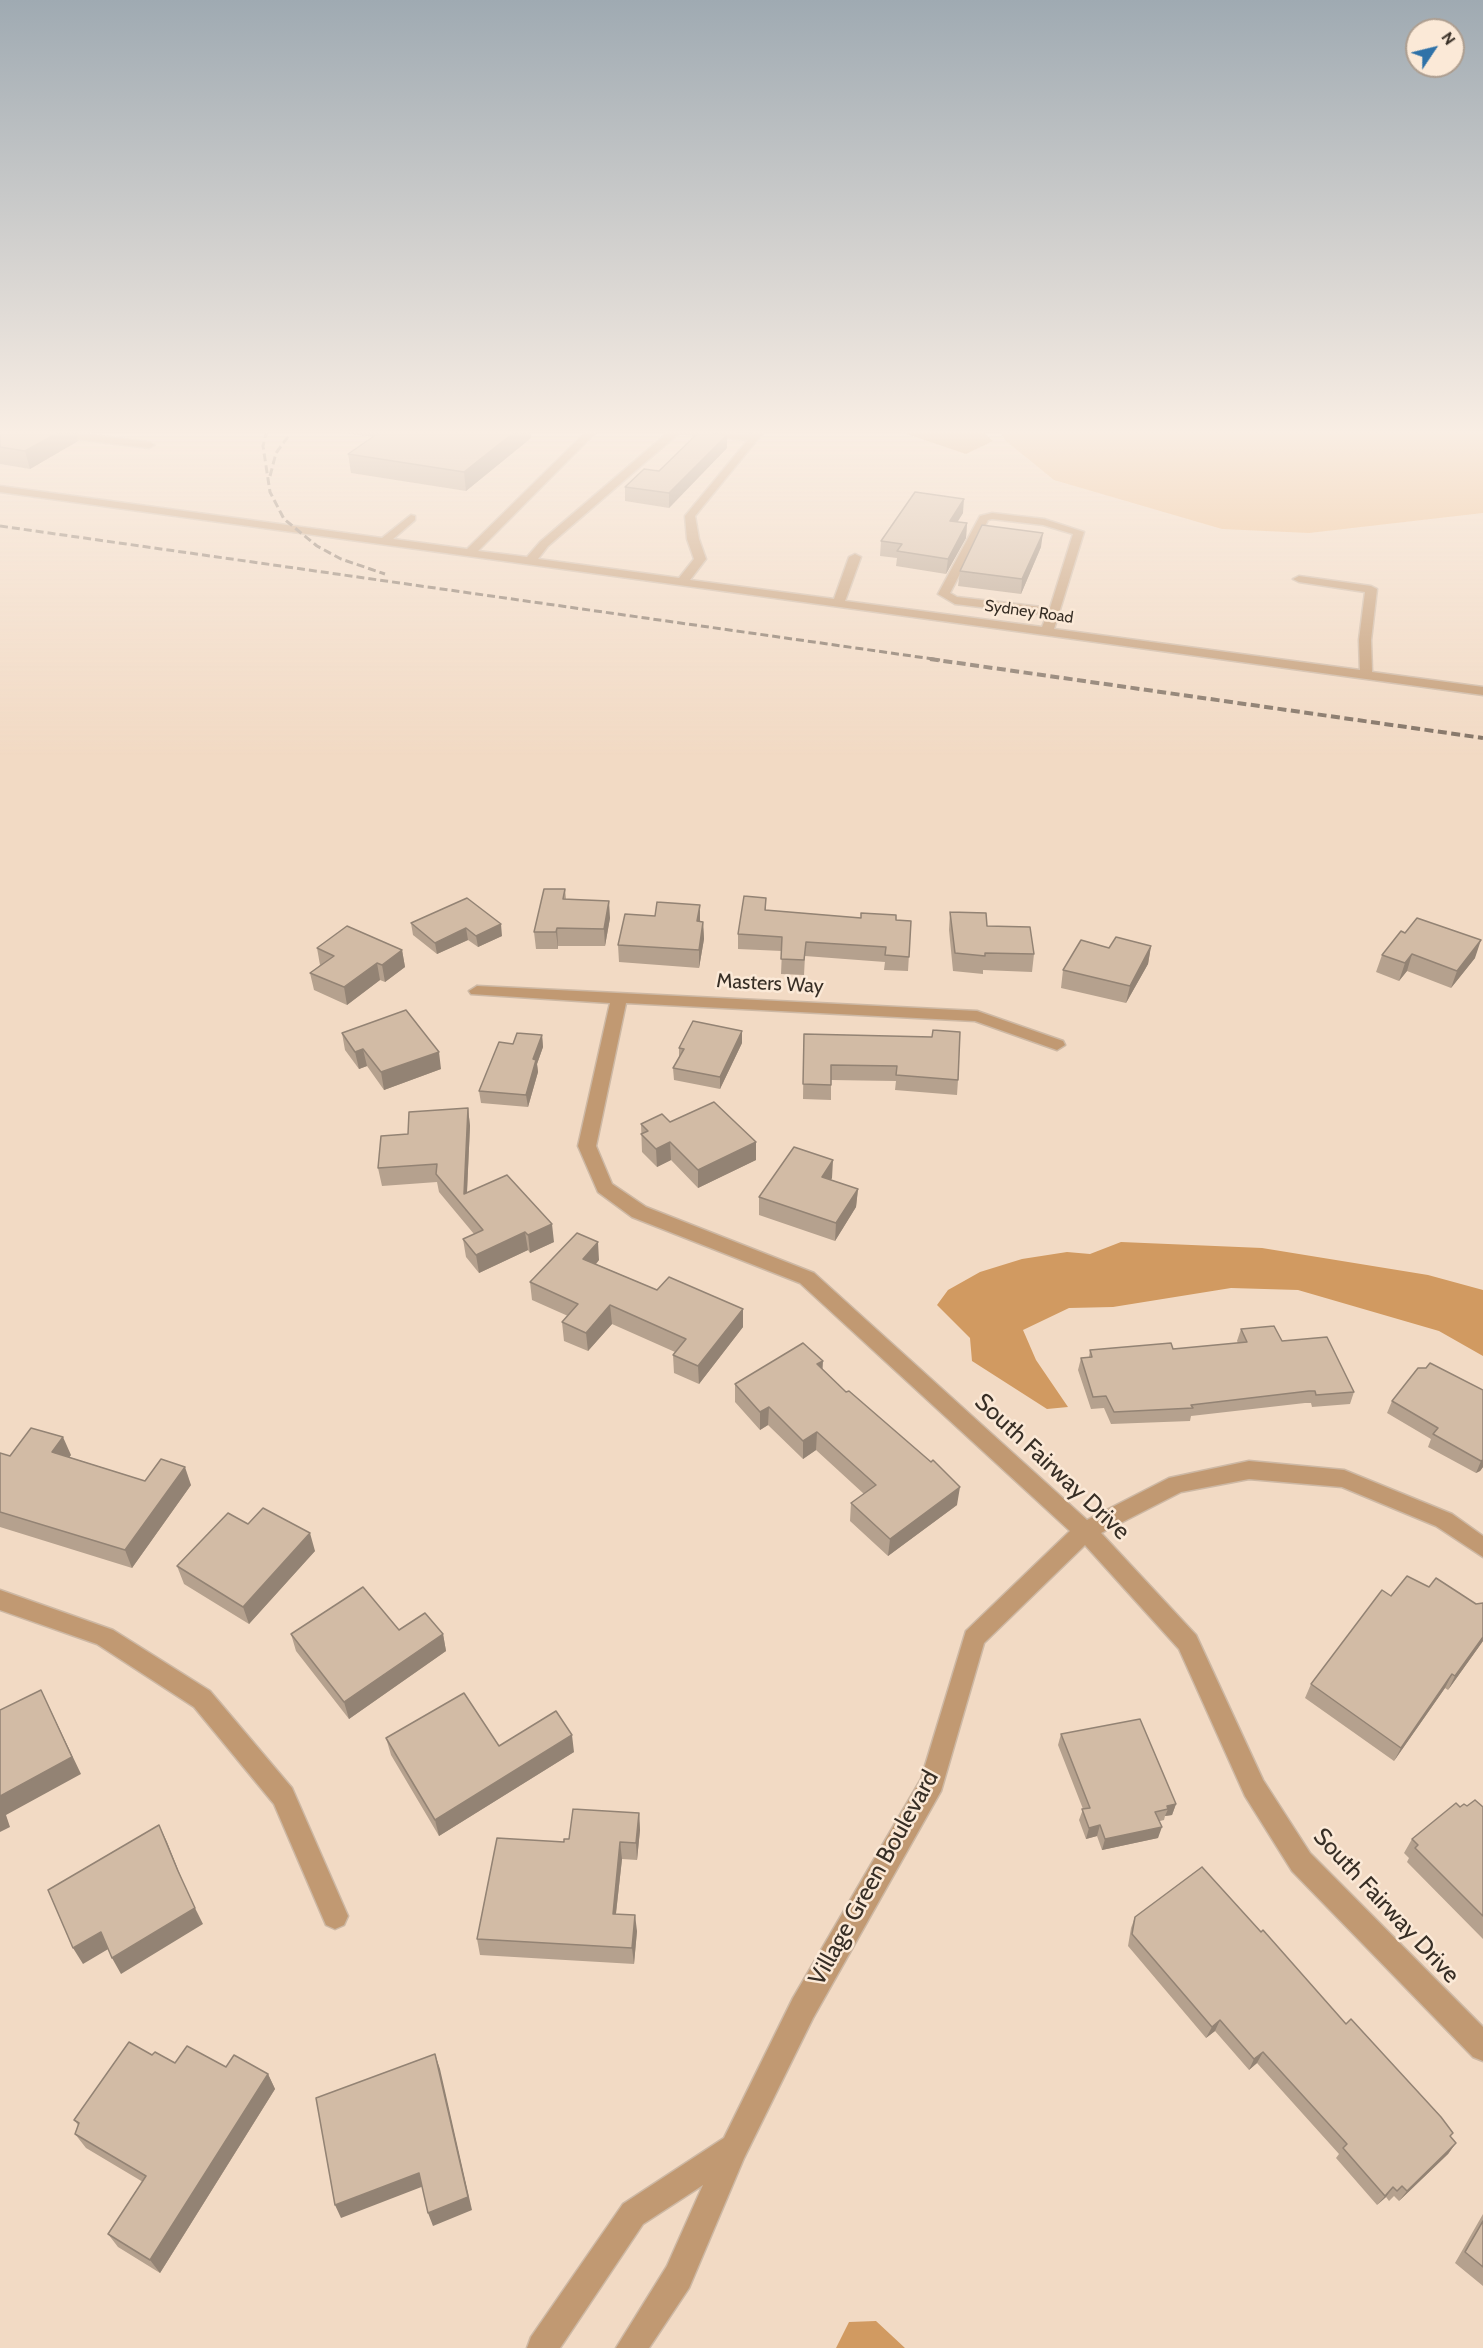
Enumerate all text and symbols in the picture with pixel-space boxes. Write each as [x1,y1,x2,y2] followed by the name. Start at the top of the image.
[1405,18,1465,78] north arrow
[1437,28,1460,49] text: N
[983,596,1075,628] street label: Sydney Road
[716,969,824,999] street label: Masters Way
[969,1388,1135,1546] street label: South Fairway Drive
[803,1765,945,1991] street label: Village Green Boulevard
[1307,1823,1465,1989] street label: South Fairway Drive

